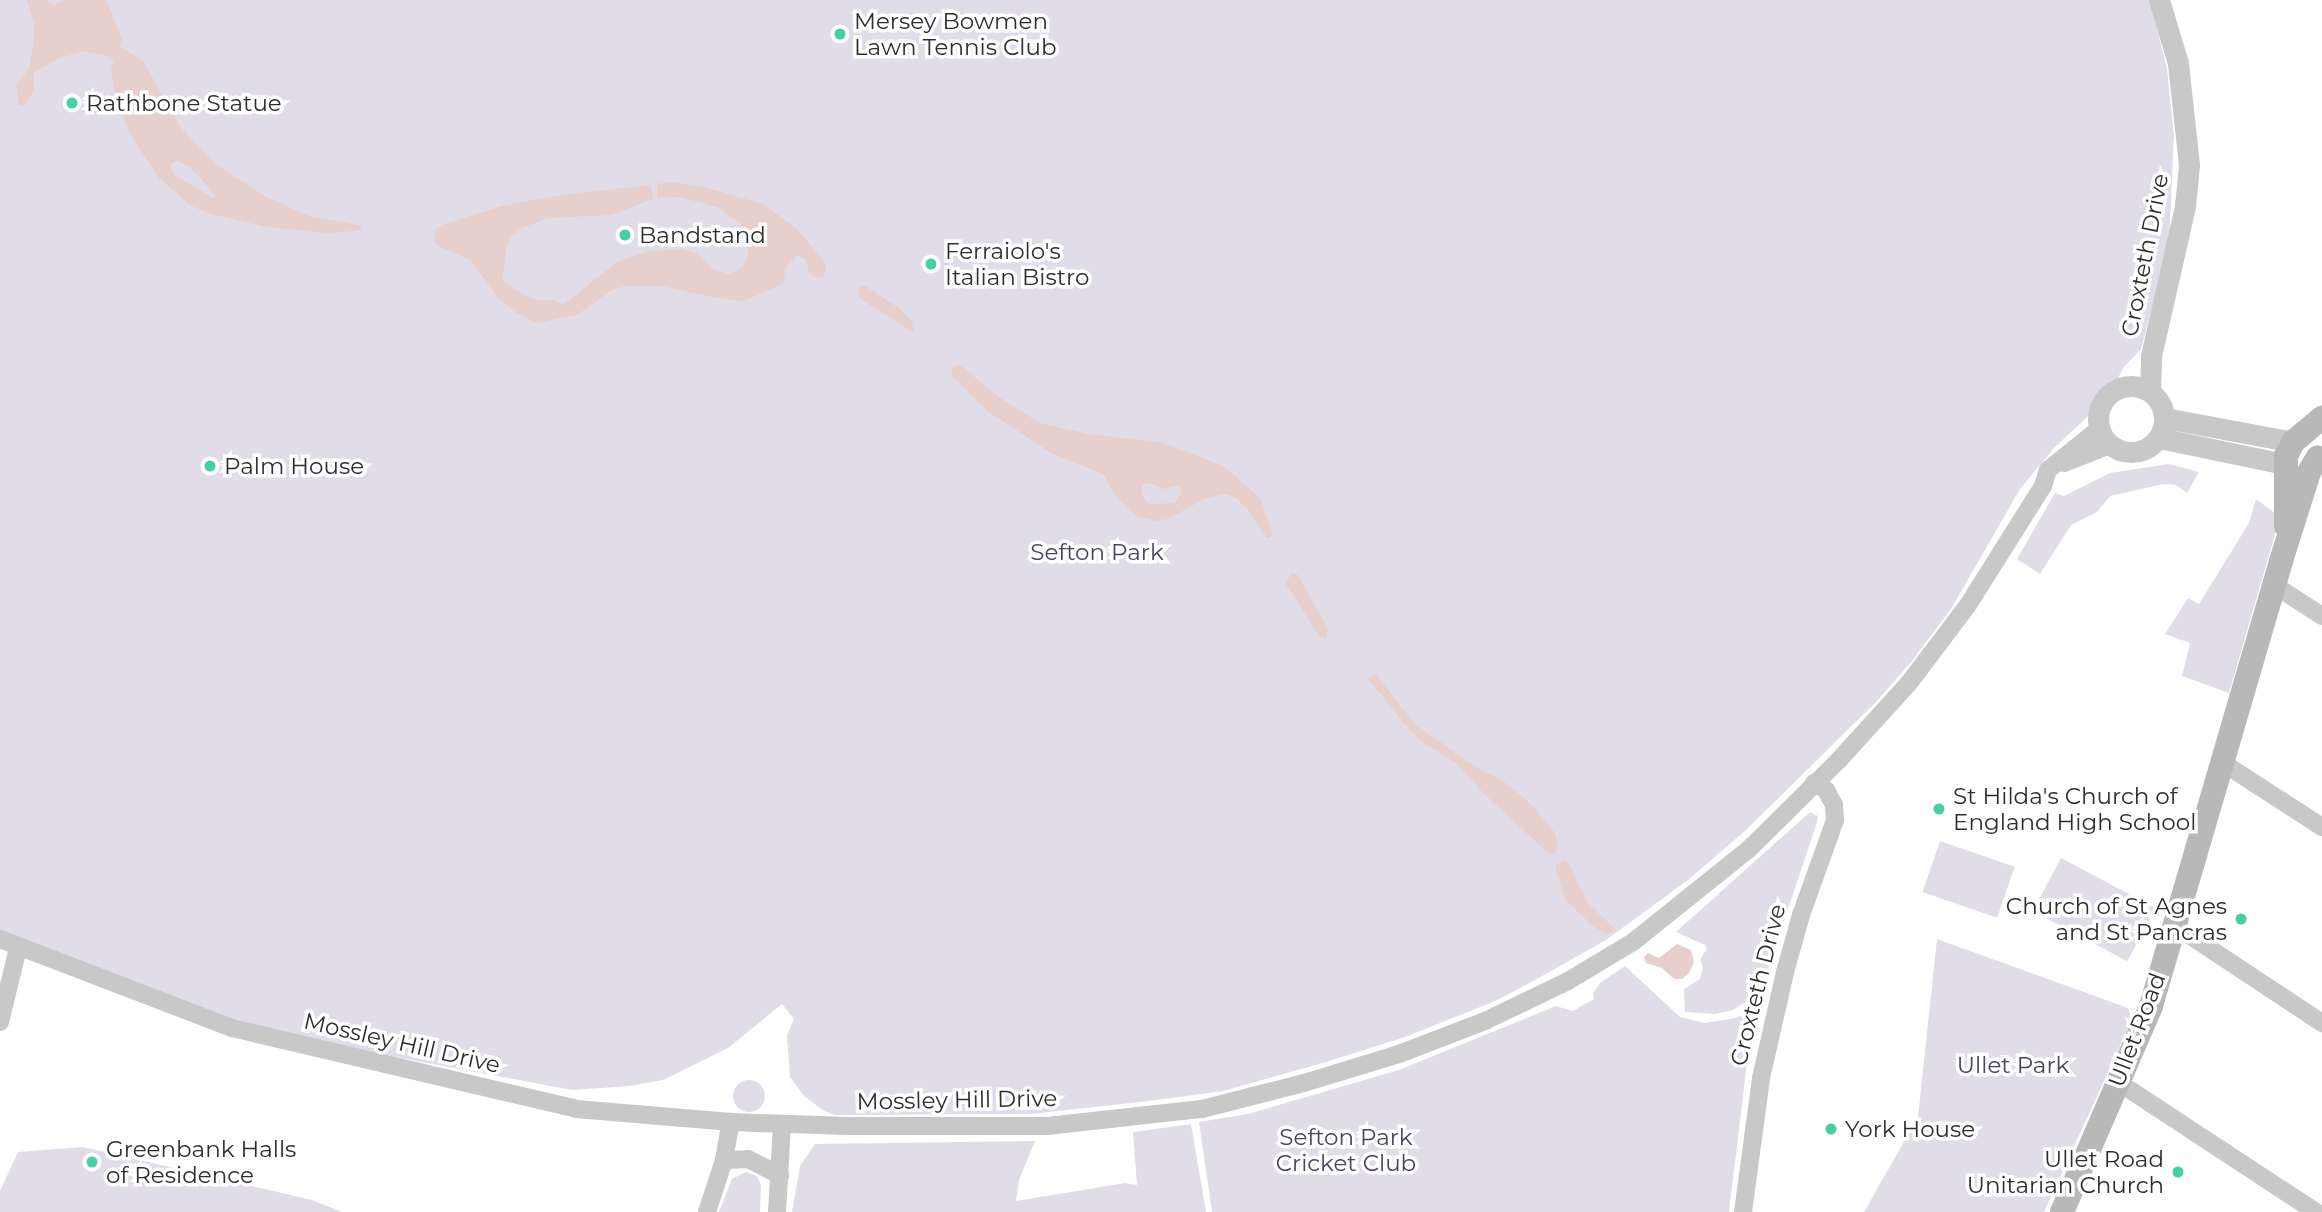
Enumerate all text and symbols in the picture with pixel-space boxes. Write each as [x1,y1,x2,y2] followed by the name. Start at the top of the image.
[854,7,1057,61] place label: Mersey Bowmen Lawn Tennis Club
[832,26,848,42] marker: Mersey Bowmen Lawn Tennis Club
[86,89,282,117] place label: Rathbone Statue
[64,95,80,111] marker: Rathbone Statue
[2116,171,2174,339] street label: Croxteth Drive
[639,221,766,249] place label: Bandstand
[617,227,633,243] marker: Bandstand
[945,237,1089,291] place label: Ferraiolo's Italian Bistro
[923,256,939,272] marker: Ferraiolo's Italian Bistro
[224,452,364,480] place label: Palm House
[202,458,218,474] marker: Palm House
[1030,538,1164,566] park label: Sefton Park
[1953,782,2196,836] place label: St Hilda's Church of England High School
[1931,801,1947,817] marker: St Hilda's Church of England High School
[2006,892,2227,946] place label: Church of St Agnes and St Pancras
[1725,901,1791,1069] street label: Croxteth Drive
[2233,911,2249,927] marker: Church of St Agnes and St Pancras
[2103,969,2171,1091] street label: Ullet Road
[301,1007,503,1079] street label: Mossley Hill Drive
[1957,1051,2069,1079] park label: Ullet Park
[856,1084,1058,1116] street label: Mossley Hill Drive
[1845,1115,1975,1143] place label: York House
[1823,1121,1839,1137] marker: York House
[1276,1123,1416,1177] park label: Sefton Park Cricket Club
[106,1135,296,1189] place label: Greenbank Halls of Residence
[1967,1145,2164,1199] place label: Ullet Road Unitarian Church
[84,1154,100,1170] marker: Greenbank Halls of Residence
[2170,1164,2186,1180] marker: Ullet Road Unitarian Church

